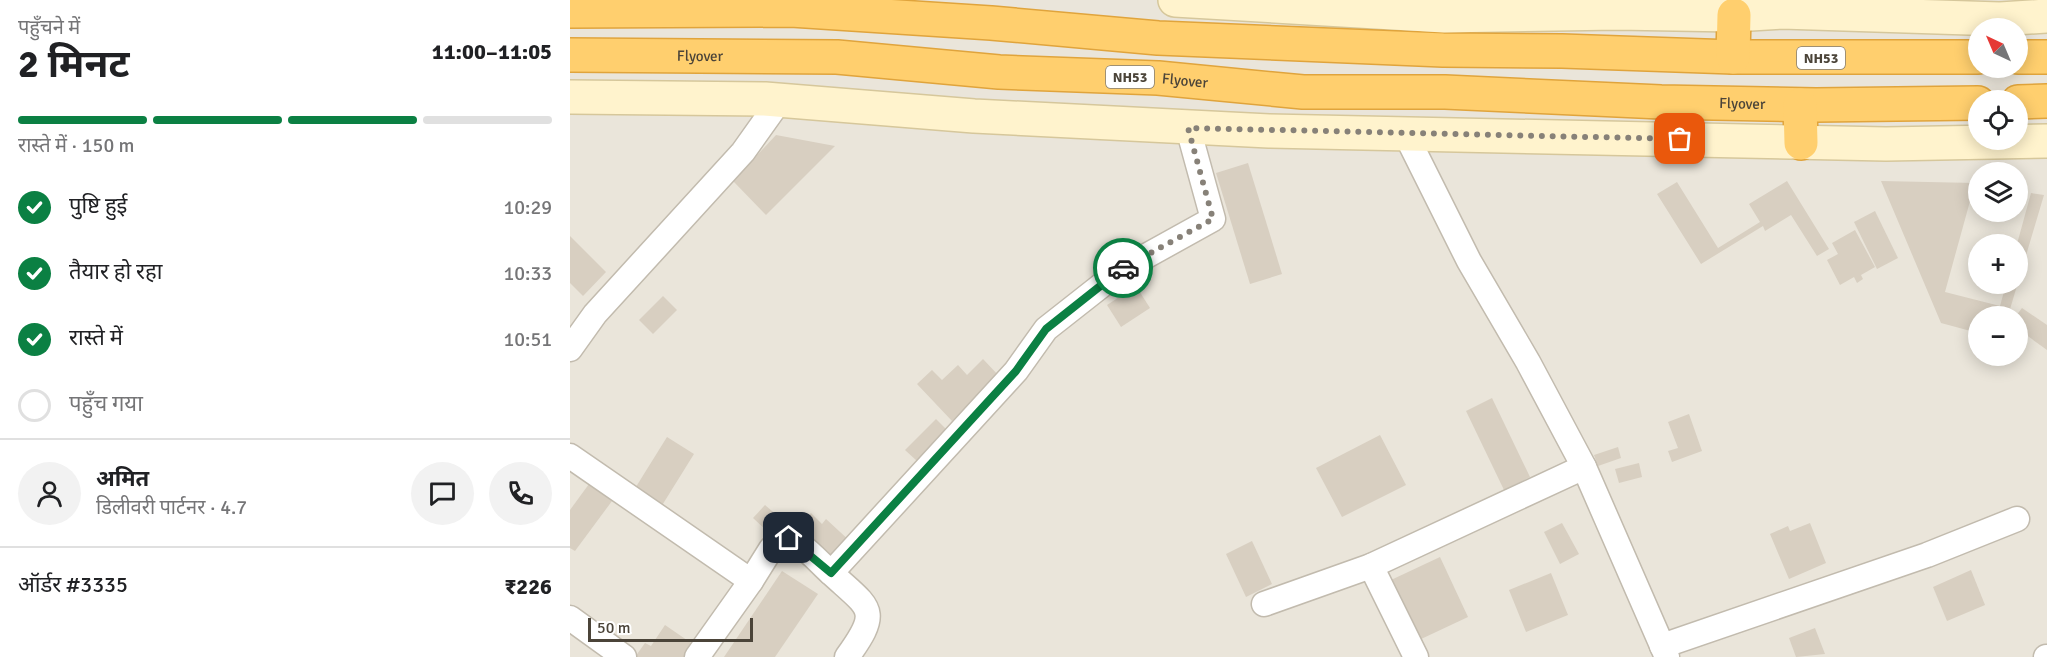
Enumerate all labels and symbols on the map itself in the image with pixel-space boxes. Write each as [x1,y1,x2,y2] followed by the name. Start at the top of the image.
[1968,18,2028,78] north arrow
[677,47,724,65] street label: Flyover
[1797,47,1845,69] road number: NH53
[1106,66,1154,88] road number: NH53
[1161,69,1209,92] street label: Flyover
[1719,94,1766,113] street label: Flyover
[1654,113,1705,164] pin
[1093,238,1153,298] courier
[763,512,814,563] pin
[588,615,753,642] scale bar

